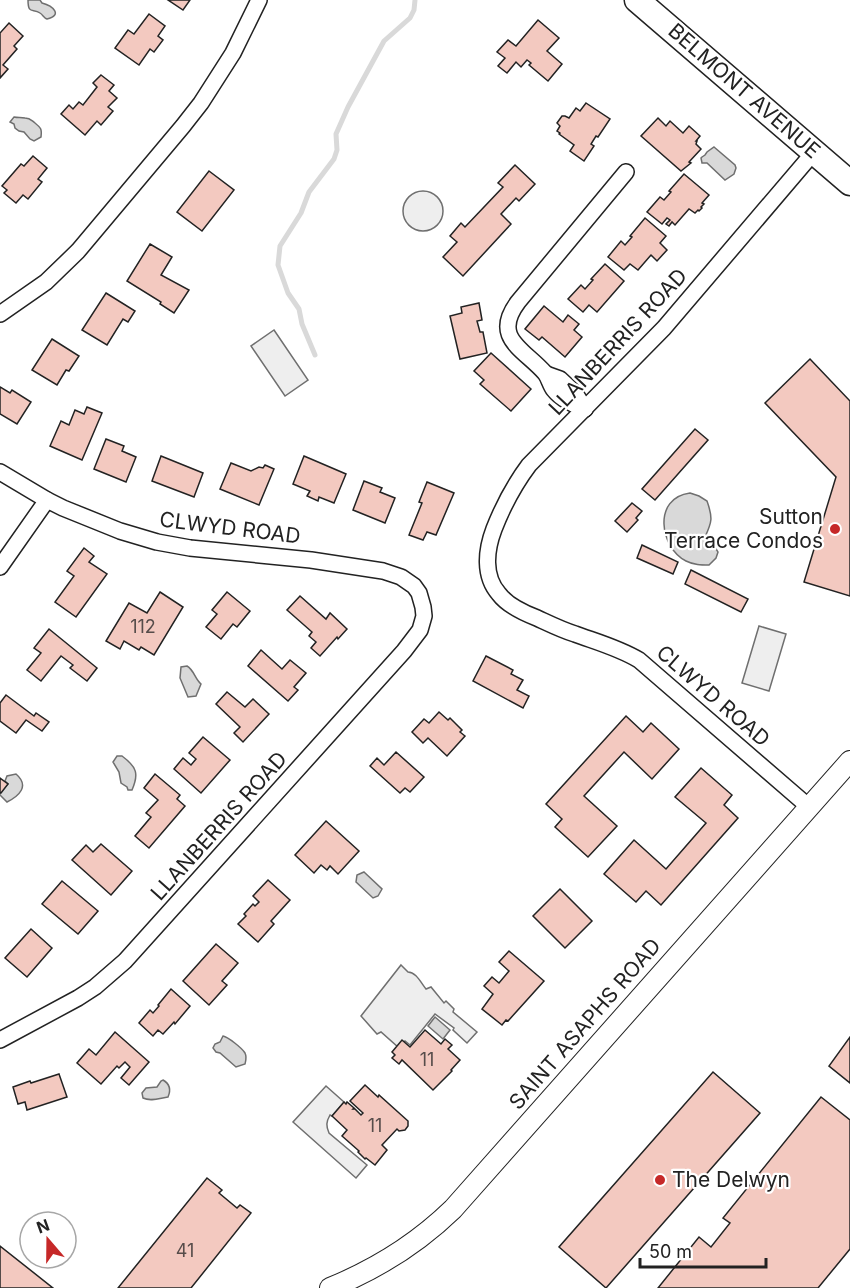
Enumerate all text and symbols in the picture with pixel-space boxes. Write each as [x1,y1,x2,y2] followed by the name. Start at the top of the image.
[663,18,825,163] street label: BELMONT AVENUE
[543,263,692,420] street label: LLANBERRIS ROAD
[664,504,823,553] place label: Sutton Terrace Condos
[158,506,302,549] street label: CLWYD ROAD
[828,522,842,536] marker: Sutton Terrace Condos
[130,616,156,637] house number: 112
[652,640,775,752] street label: CLWYD ROAD
[145,746,292,905] street label: LLANBERRIS ROAD
[504,933,666,1114] street label: SAINT ASAPHS ROAD
[420,1049,434,1070] house number: 11
[368,1115,382,1136] house number: 11
[672,1167,790,1192] place label: The Delwyn
[653,1173,667,1187] marker: The Delwyn
[18,1210,78,1270] north arrow
[34,1214,52,1237] text: N
[640,1231,766,1269] scale bar
[176,1240,194,1261] house number: 41
[649,1241,692,1262] text: 50 m

